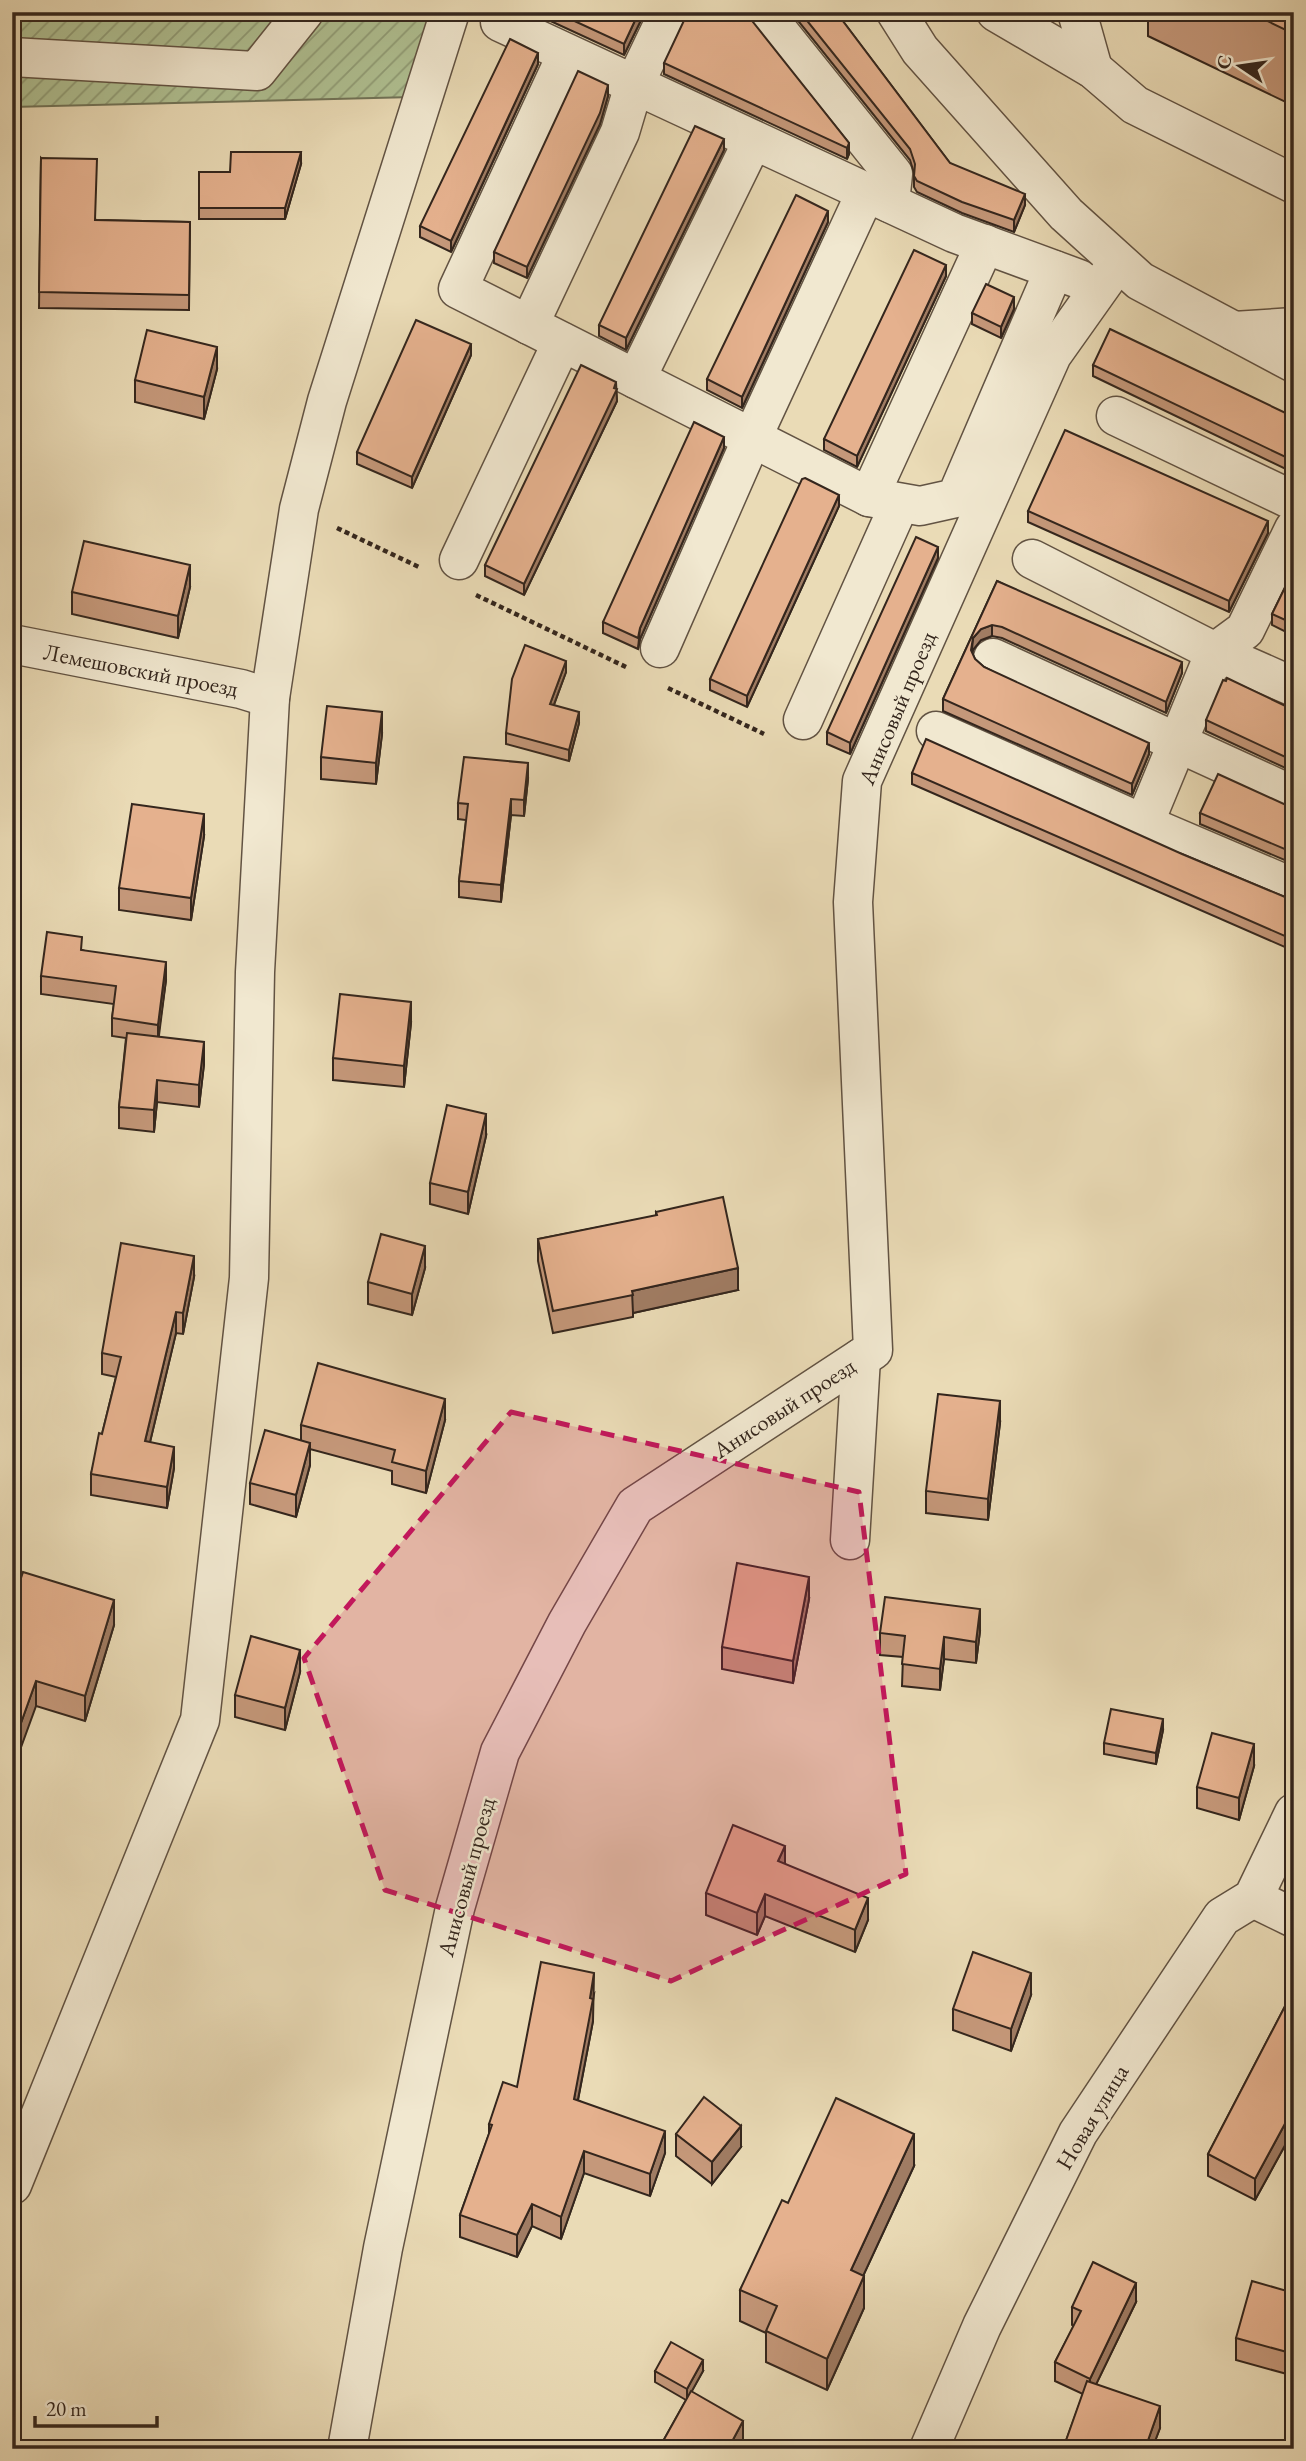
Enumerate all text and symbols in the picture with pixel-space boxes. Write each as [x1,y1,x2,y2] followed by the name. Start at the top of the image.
[1204,32,1274,102] north arrow
[1210,53,1238,72] text: С
[851,626,943,790] street label: Анисовый проезд
[41,636,241,704] street label: Лемешовский проезд
[706,1351,861,1466] street label: Анисовый проезд
[430,1794,502,1961] street label: Анисовый проезд
[1049,2058,1136,2175] street label: Новая улица
[35,2384,158,2428] scale bar
[46,2395,87,2422] text: 20 m

